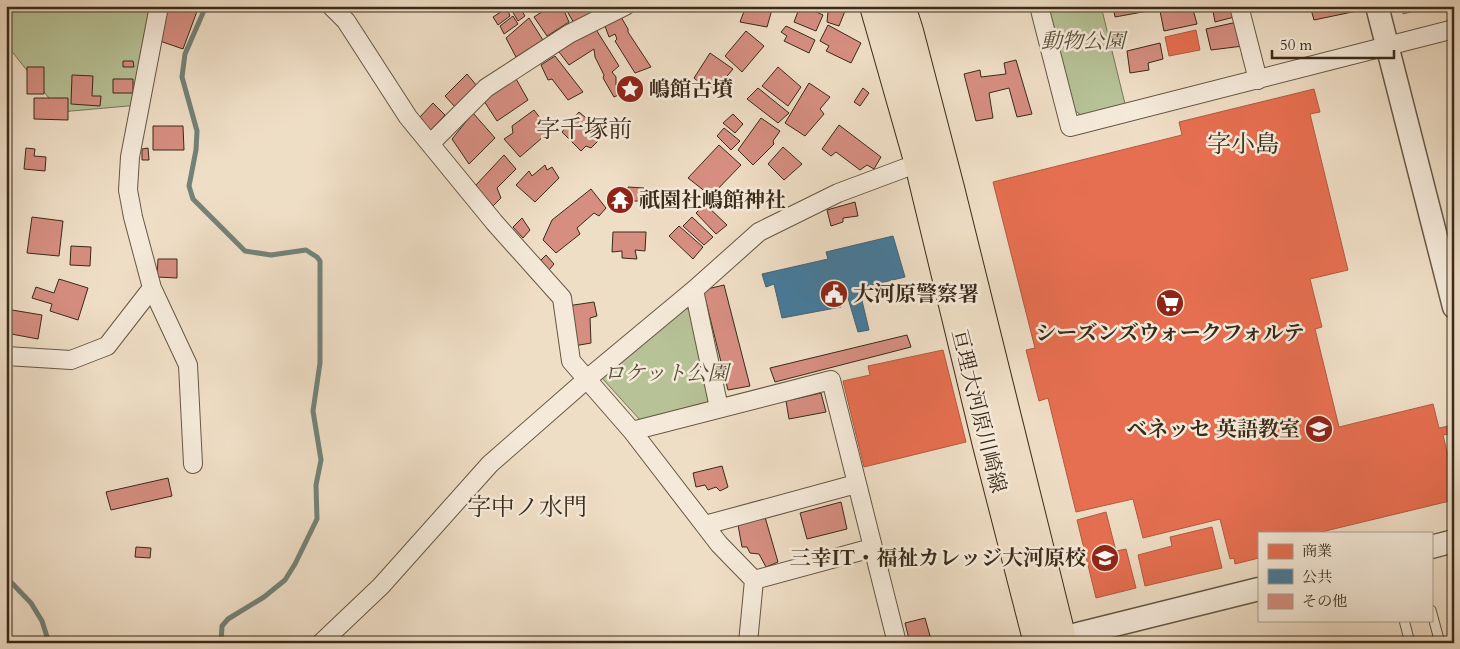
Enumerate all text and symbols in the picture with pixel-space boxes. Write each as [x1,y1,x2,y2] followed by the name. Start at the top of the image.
[1041,27,1128,56] park label: 動物公園
[1272,28,1395,60] scale bar
[1280,35,1312,55] text: 50 m
[615,74,645,104] place icon: 嶋館古墳
[649,75,733,104] place label: 嶋館古墳
[536,113,632,146] district label: 字千塚前
[1207,128,1279,161] district label: 字小島
[605,185,635,215] temple icon: 祇園社嶋館神社
[639,186,786,215] place label: 祇園社嶋館神社
[819,279,849,309] public building icon: 大河原警察署
[853,280,979,309] place label: 大河原警察署
[1155,288,1185,318] supermarket icon: シーズンズウォークフォルテ
[1035,319,1305,348] place label: シーズンズウォークフォルテ
[944,326,1013,496] street label: 亘理大河原川崎線
[604,359,731,388] park label: ロケット公園
[1304,414,1334,444] school or university icon: ベネッセ 英語教室
[1126,415,1300,444] place label: ベネッセ 英語教室
[467,491,587,524] district label: 字中ノ水門
[1258,532,1432,622] legend
[1302,541,1332,561] text: 商業
[1090,543,1120,573] school or university icon: 三幸IT・福祉カレッジ大河原校
[790,544,1086,573] place label: 三幸IT・福祉カレッジ大河原校
[1302,567,1332,587] text: 公共
[1302,591,1347,611] text: その他

